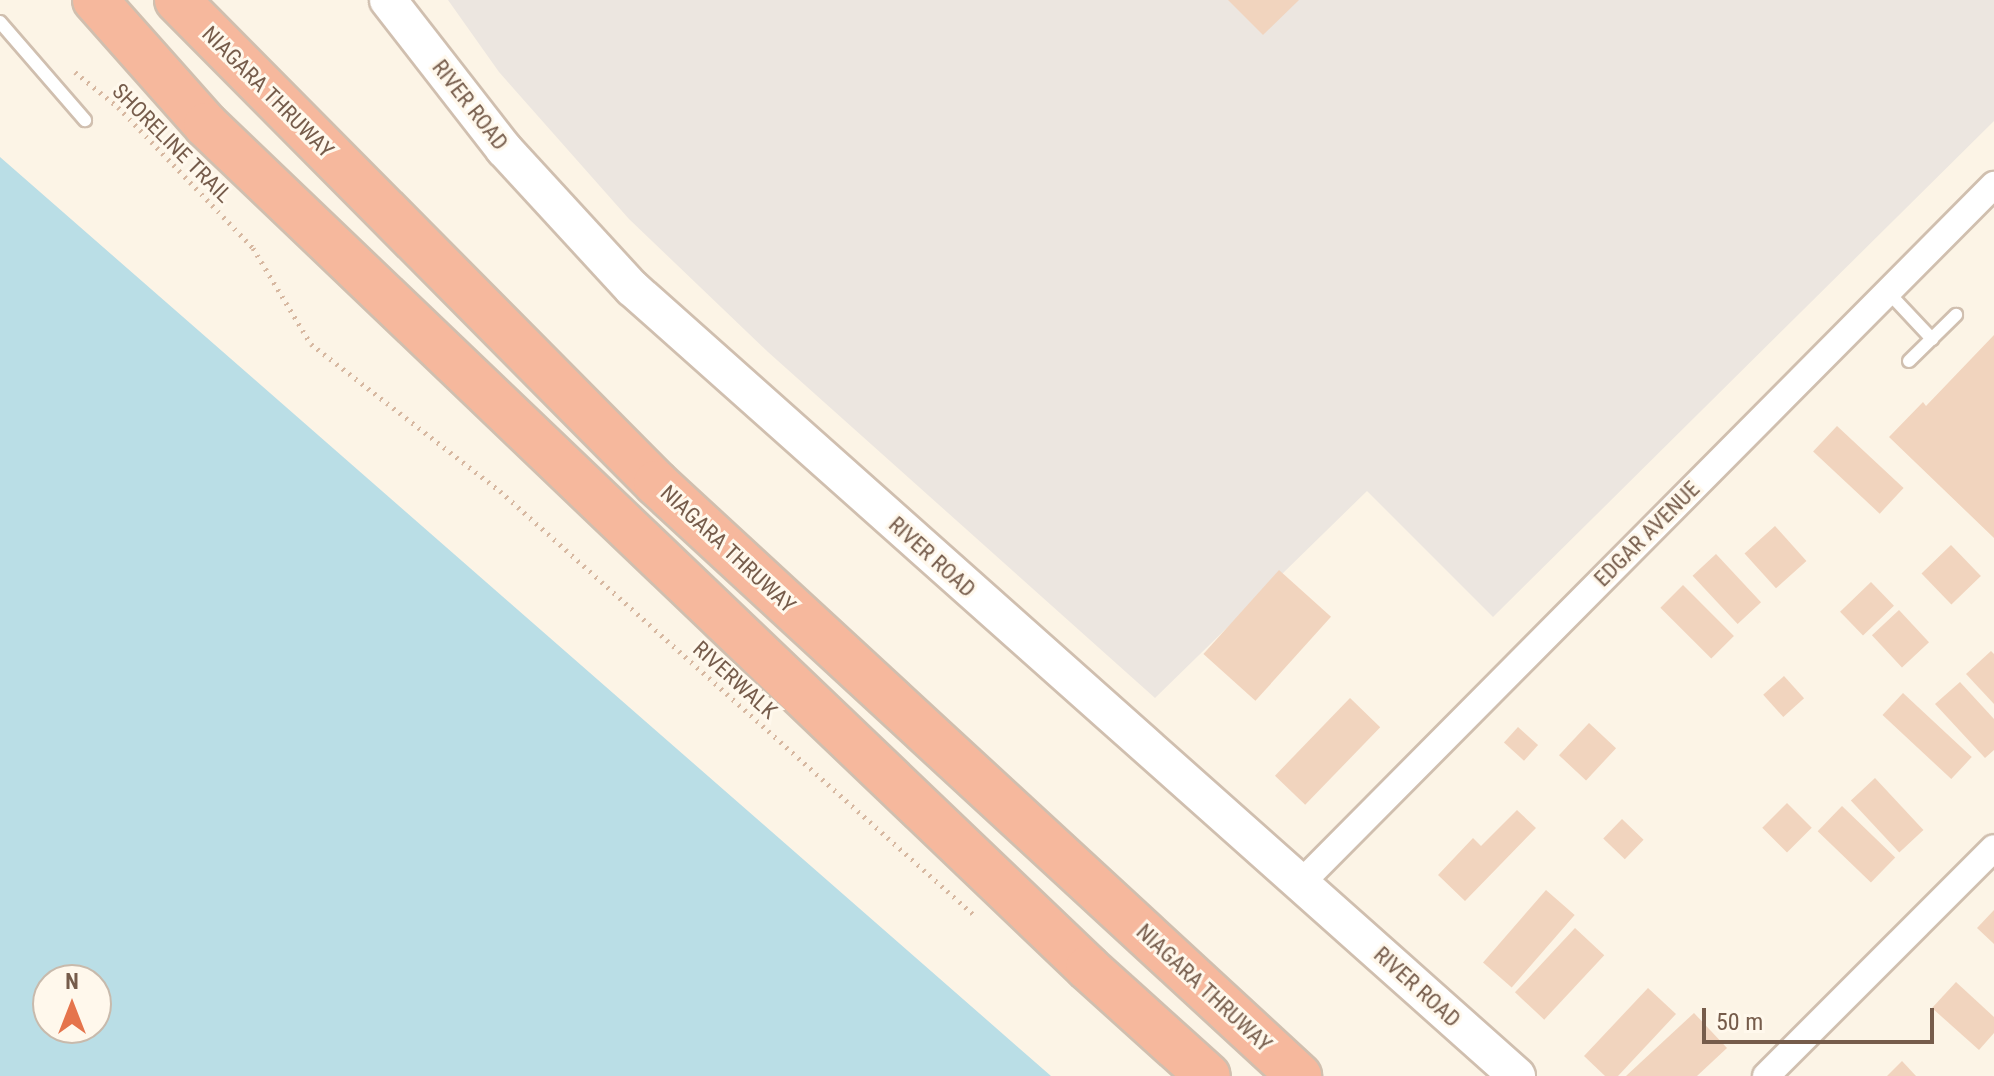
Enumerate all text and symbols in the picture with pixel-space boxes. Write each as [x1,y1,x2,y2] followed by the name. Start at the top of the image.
[197,21,339,163] street label: NIAGARA THRUWAY
[427,55,513,155] street label: RIVER ROAD
[107,78,237,208] street label: SHORELINE TRAIL
[1589,476,1705,592] street label: EDGAR AVENUE
[655,479,801,619] street label: NIAGARA THRUWAY
[883,511,981,603] street label: RIVER ROAD
[688,636,782,724] street label: RIVERWALK
[1131,918,1277,1058] street label: NIAGARA THRUWAY
[1368,941,1466,1033] street label: RIVER ROAD
[32,964,112,1044] north arrow
[65,969,79,994] text: N
[1706,992,1938,1042] scale bar
[1716,1008,1763,1036] text: 50 m

